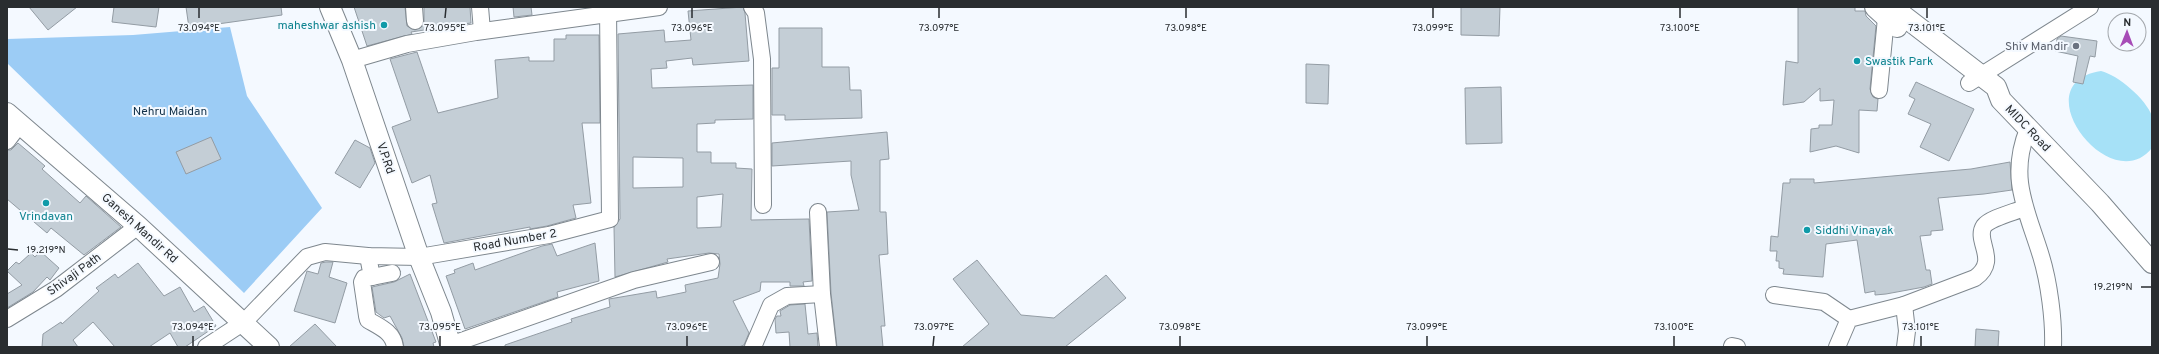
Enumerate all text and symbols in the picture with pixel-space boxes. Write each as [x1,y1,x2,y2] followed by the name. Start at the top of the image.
[2107,12,2147,52] north arrow
[2123,16,2131,30] text: N
[277,18,376,34] place label: maheshwar ashish
[379,20,389,30] marker: maheshwar ashish
[178,22,220,35] text: 73.094°E
[424,22,466,35] text: 73.095°E
[671,22,713,35] text: 73.096°E
[919,22,959,35] text: 73.097°E
[1165,22,1207,35] text: 73.098°E
[1412,22,1454,35] text: 73.099°E
[1660,22,1700,35] text: 73.100°E
[1908,22,1946,35] text: 73.101°E
[2005,39,2068,55] place label: Shiv Mandir
[2071,41,2081,51] marker: Shiv Mandir
[1865,54,1933,70] place label: Swastik Park
[1852,56,1862,66] marker: Swastik Park
[2001,102,2054,156] street label: MIDC Road
[133,104,207,120] park label: Nehru Maidan
[372,140,398,176] street label: V.P.Rd
[98,190,181,267] street label: Ganesh Mandir Rd
[41,198,51,208] marker: Vrindavan
[19,209,73,225] place label: Vrindavan
[1815,223,1894,239] place label: Siddhi Vinayak
[1802,225,1812,235] marker: Siddhi Vinayak
[472,226,558,256] street label: Road Number 2
[27,244,65,257] text: 19.219°N
[44,250,105,300] street label: Shivaji Path
[2094,281,2132,294] text: 19.219°N
[172,321,214,334] text: 73.094°E
[419,321,461,334] text: 73.095°E
[666,321,708,334] text: 73.096°E
[914,321,954,334] text: 73.097°E
[1159,321,1201,334] text: 73.098°E
[1406,321,1448,334] text: 73.099°E
[1654,321,1694,334] text: 73.100°E
[1902,321,1940,334] text: 73.101°E

